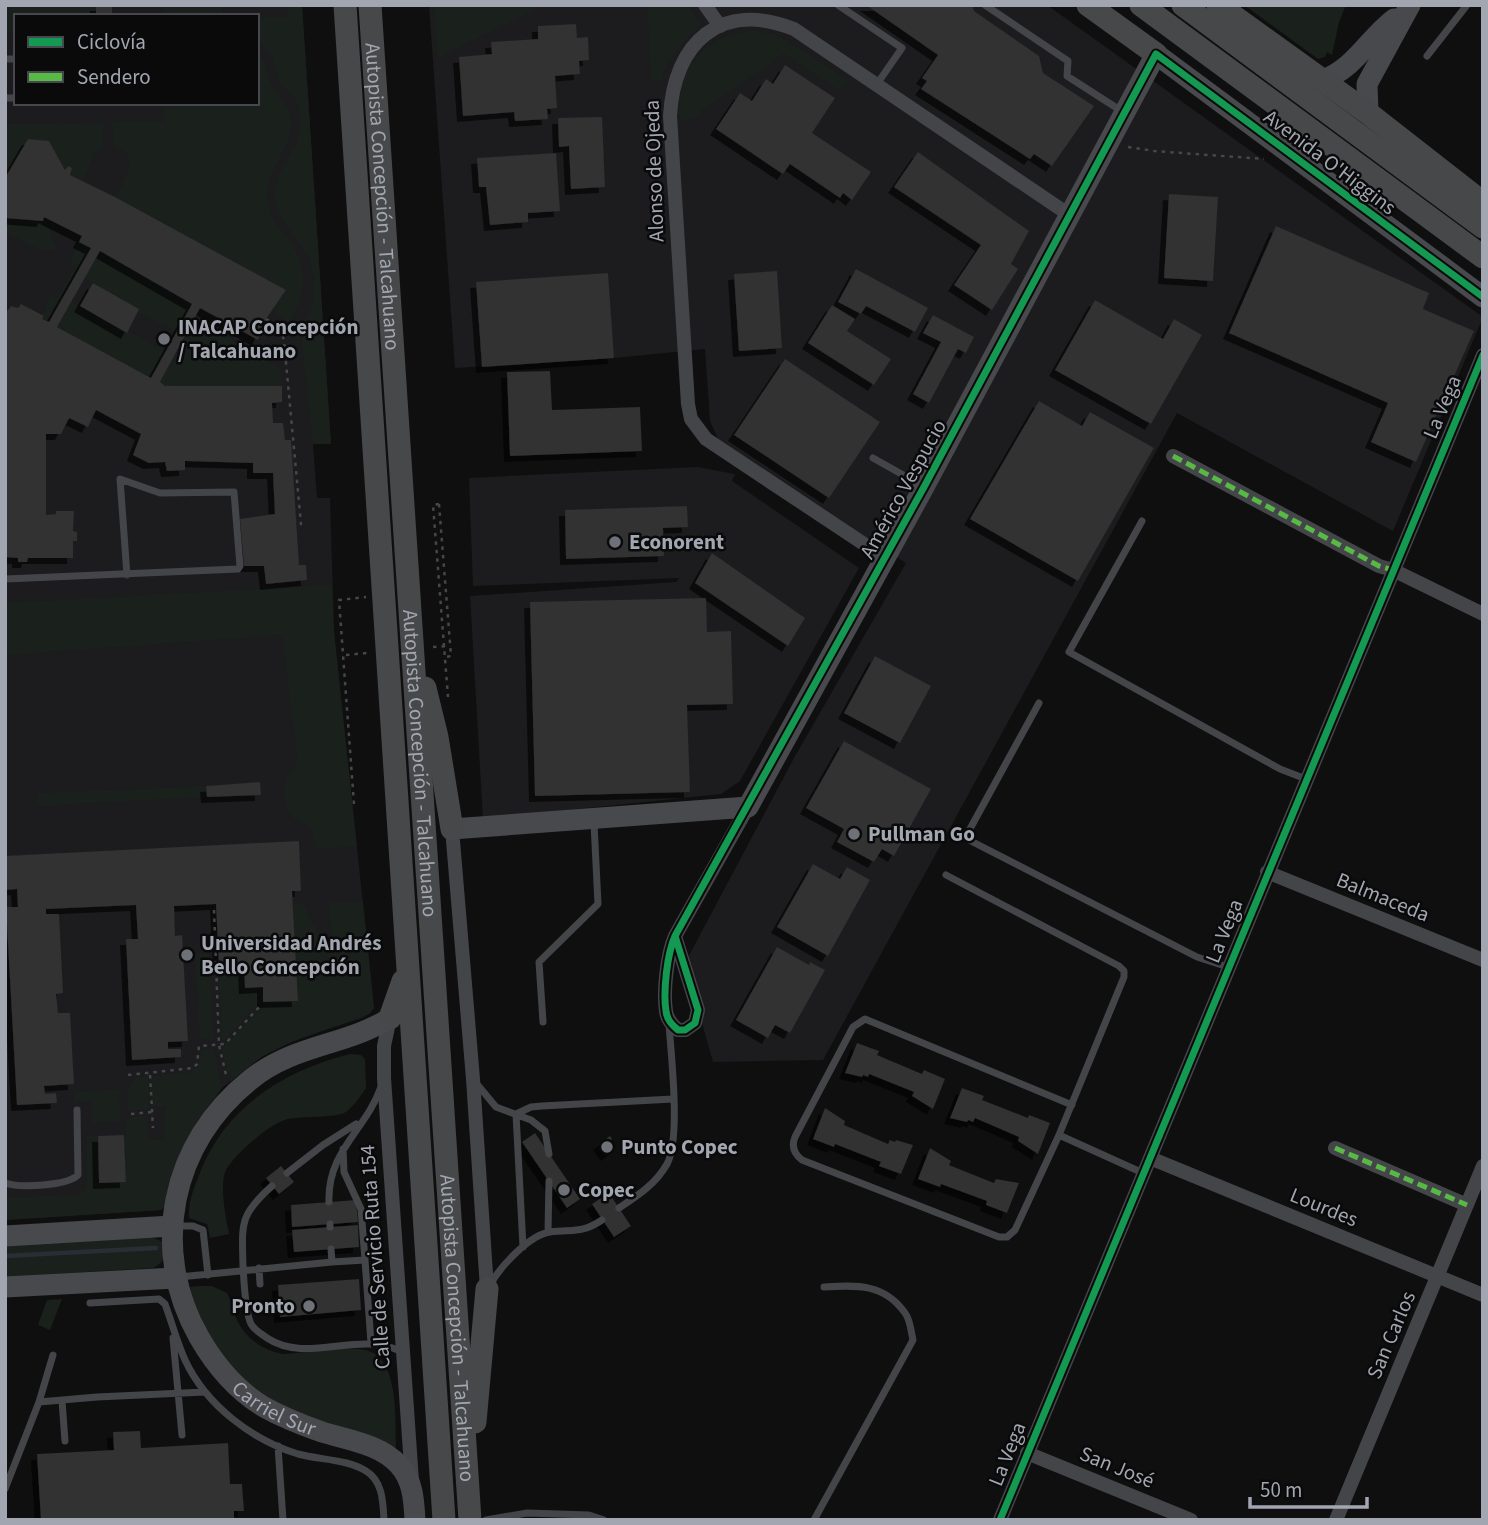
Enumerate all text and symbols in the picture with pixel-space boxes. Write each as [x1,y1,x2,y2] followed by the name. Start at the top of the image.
[14,14,259,105] legend
[77,27,146,57] text: Ciclovía
[358,42,408,351] street label: Autopista Concepción - Talcahuano
[77,62,151,92] text: Sendero
[637,99,671,243] street label: Alonso de Ojeda
[1257,102,1403,222] street label: Avenida O'Higgins
[178,312,358,366] place label: INACAP Concepción / Talcahuano
[156,331,172,347] marker: INACAP Concepción / Talcahuano
[1415,371,1469,443] street label: La Vega
[852,414,954,564] street label: Américo Vespucio
[629,527,724,557] place label: Econorent
[607,534,623,550] marker: Econorent
[395,609,445,918] street label: Autopista Concepción - Talcahuano
[868,819,975,849] place label: Pullman Go
[846,826,862,842] marker: Pullman Go
[1332,865,1434,929] street label: Balmaceda
[1198,895,1250,967] street label: La Vega
[201,928,381,982] place label: Universidad Andrés Bello Concepción
[179,947,195,963] marker: Universidad Andrés Bello Concepción
[621,1132,738,1162] place label: Punto Copec
[599,1139,615,1155] marker: Punto Copec
[352,1144,398,1370] street label: Calle de Servicio Ruta 154
[432,1173,482,1483] street label: Autopista Concepción - Talcahuano
[578,1175,635,1205] place label: Copec
[1286,1180,1363,1234] street label: Lourdes
[556,1182,572,1198] marker: Copec
[1359,1286,1423,1384] street label: San Carlos
[231,1291,295,1321] place label: Pronto
[301,1298,317,1314] marker: Pronto
[225,1374,321,1444] street label: Carriel Sur
[981,1418,1033,1490] street label: La Vega
[1075,1438,1159,1496] street label: San José
[1250,1466,1367,1510] scale bar
[1260,1475,1302,1505] text: 50 m

